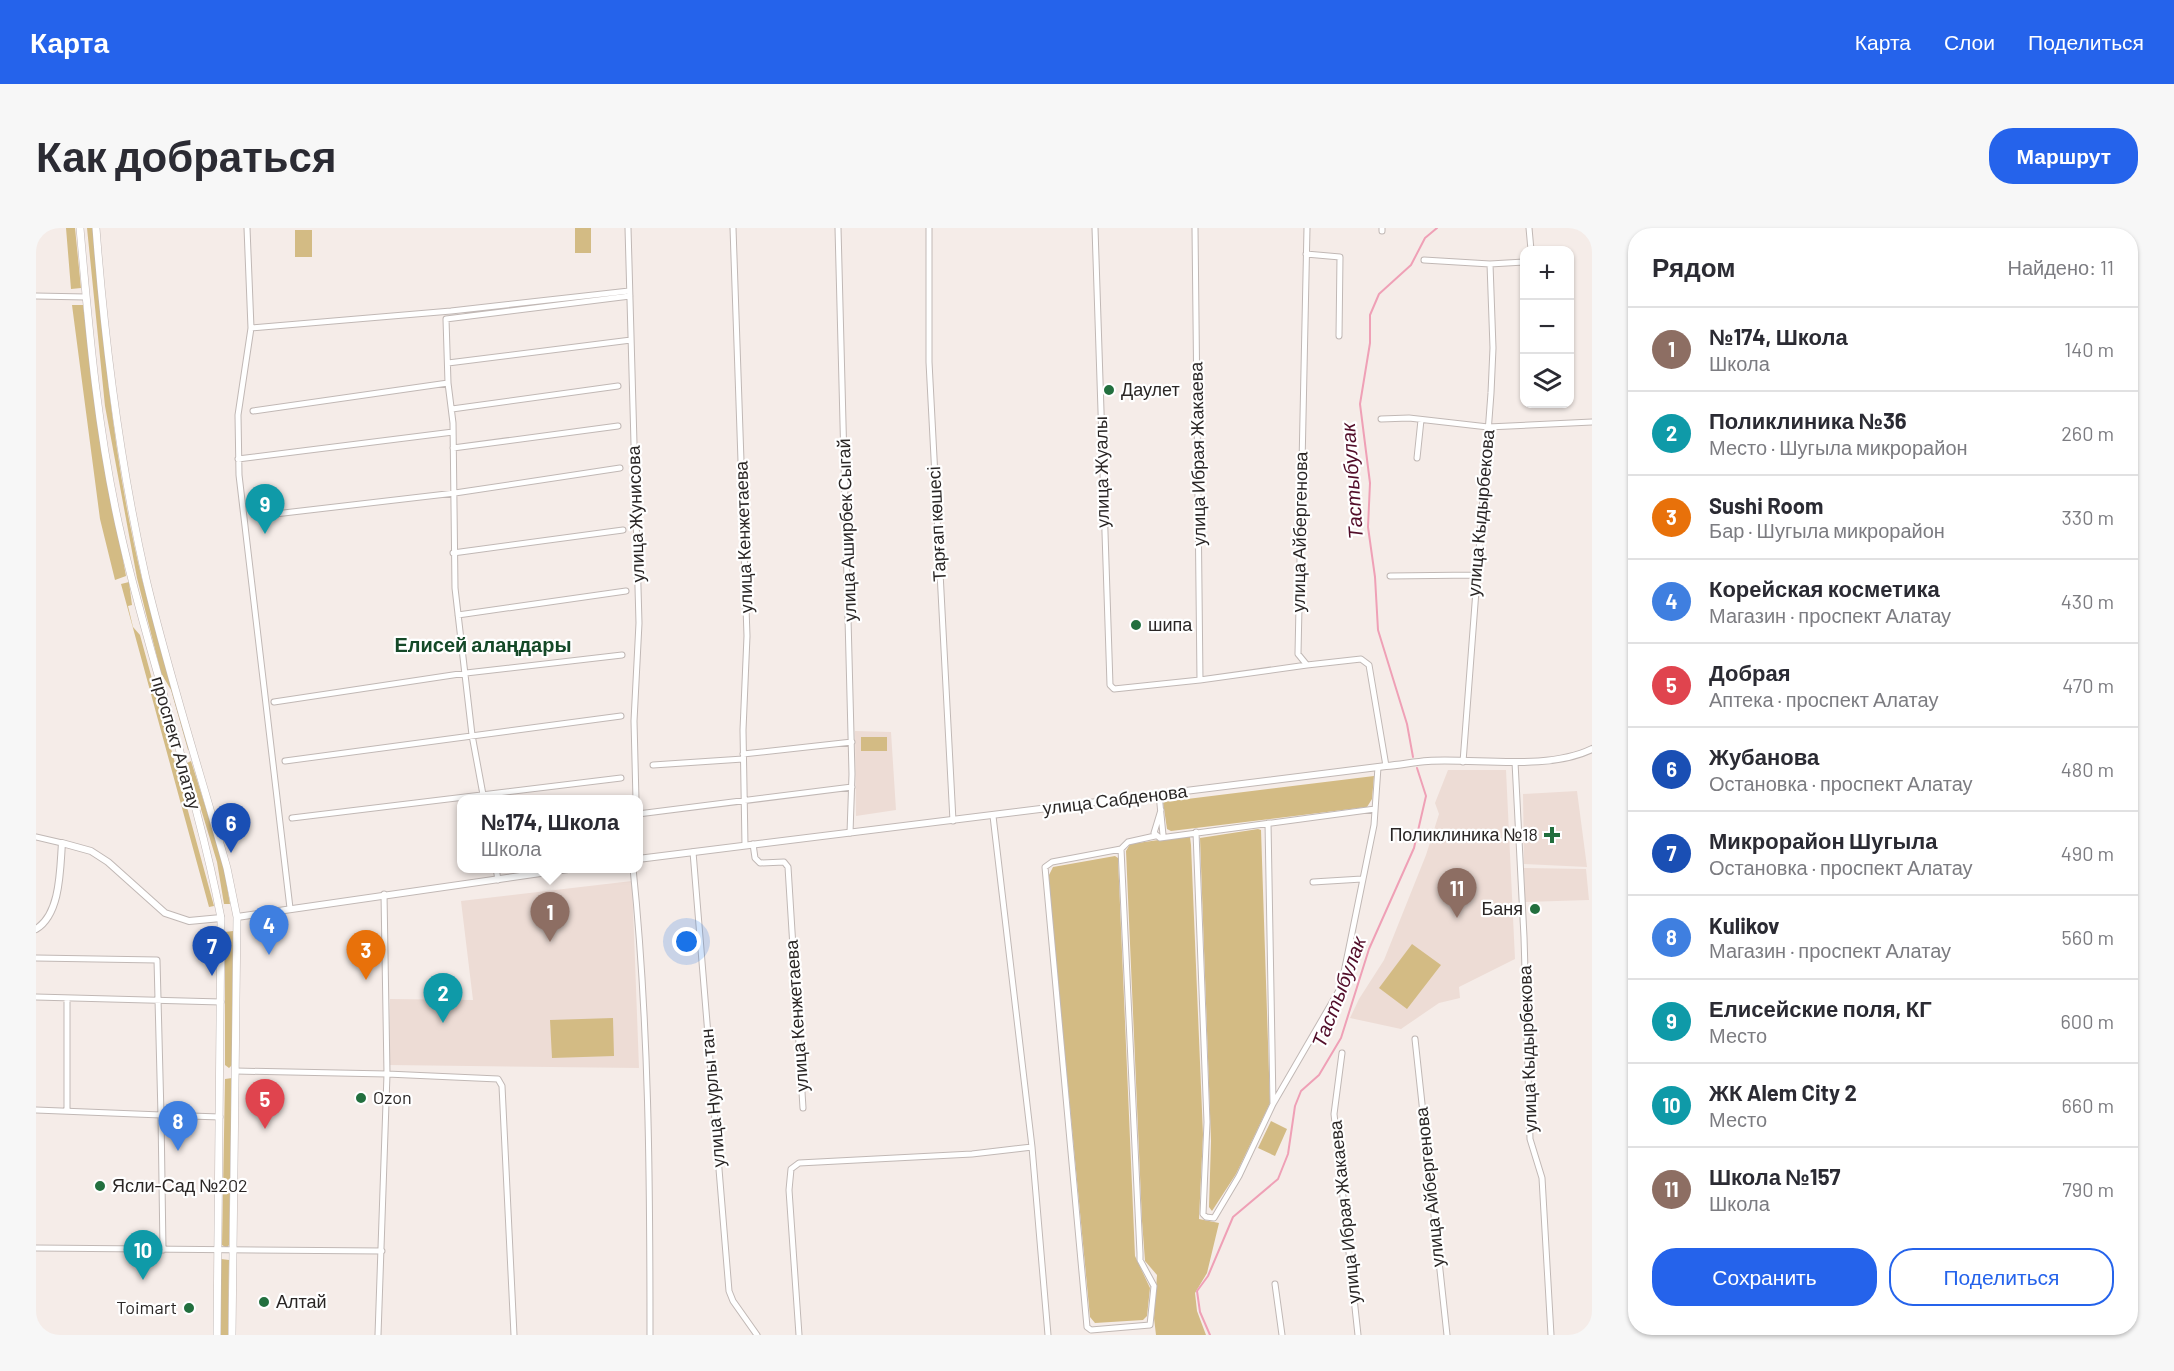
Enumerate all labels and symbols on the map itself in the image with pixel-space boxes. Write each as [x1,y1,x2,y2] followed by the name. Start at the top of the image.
[1184,361,1210,546] street label: улица Ибрая Жакаева
[1121,378,1180,400] place label: Даулет
[1102,383,1116,397] marker: Даулет
[1089,416,1113,528] street label: улица Жуалы
[1335,420,1367,540] water label: Тастыбулак
[1462,428,1498,597] street label: улица Кыдырбекова
[832,438,860,622] street label: улица Аширбек Сыгай
[622,444,648,583] street label: улица Жунисова
[1287,450,1311,613] street label: улица Айбергенова
[729,460,757,614] street label: улица Кенжетаева
[922,466,950,582] street label: Тарғап көшесі
[246,484,284,534] pin: 9
[1148,613,1193,635] place label: шипа
[1129,618,1143,632] marker: шипа
[394,632,572,656] district label: Елисей алаңдары
[147,674,206,812] street label: проспект Алатау
[1041,779,1189,819] street label: улица Сабденова
[212,804,250,853] pin: 6
[1389,823,1538,845] place label: Поликлиника №18
[1543,826,1561,844] marker: Поликлиника №18
[1438,868,1476,918] pin: 11
[530,892,570,942] pin: 1
[1481,897,1523,919] place label: Баня
[1528,902,1542,916] marker: Баня
[250,906,288,955] pin: 4
[192,926,231,976] pin: 7
[672,927,701,956] your location
[346,930,386,980] pin: 3
[1306,931,1371,1050] water label: Тастыбулак
[780,938,812,1093] street label: улица Кенжетаева
[1513,964,1541,1133] street label: улица Кыдырбекова
[424,974,462,1023] pin: 2
[695,1028,729,1168] street label: улица Нурлы тан
[246,1080,284,1129] pin: 5
[373,1086,412,1108] place label: Ozon
[354,1091,368,1105] marker: Ozon
[158,1102,198,1151] pin: 8
[1410,1105,1448,1268] street label: улица Айбергенова
[1323,1118,1365,1305] street label: улица Ибрая Жакаева
[112,1174,248,1196] place label: Ясли-Сад №202
[93,1179,107,1193] marker: Ясли-Сад №202
[124,1230,162,1280] pin: 10
[276,1290,327,1312] place label: Алтай
[257,1295,271,1309] marker: Алтай
[116,1296,177,1318] place label: Toimart
[182,1301,196,1315] marker: Toimart

